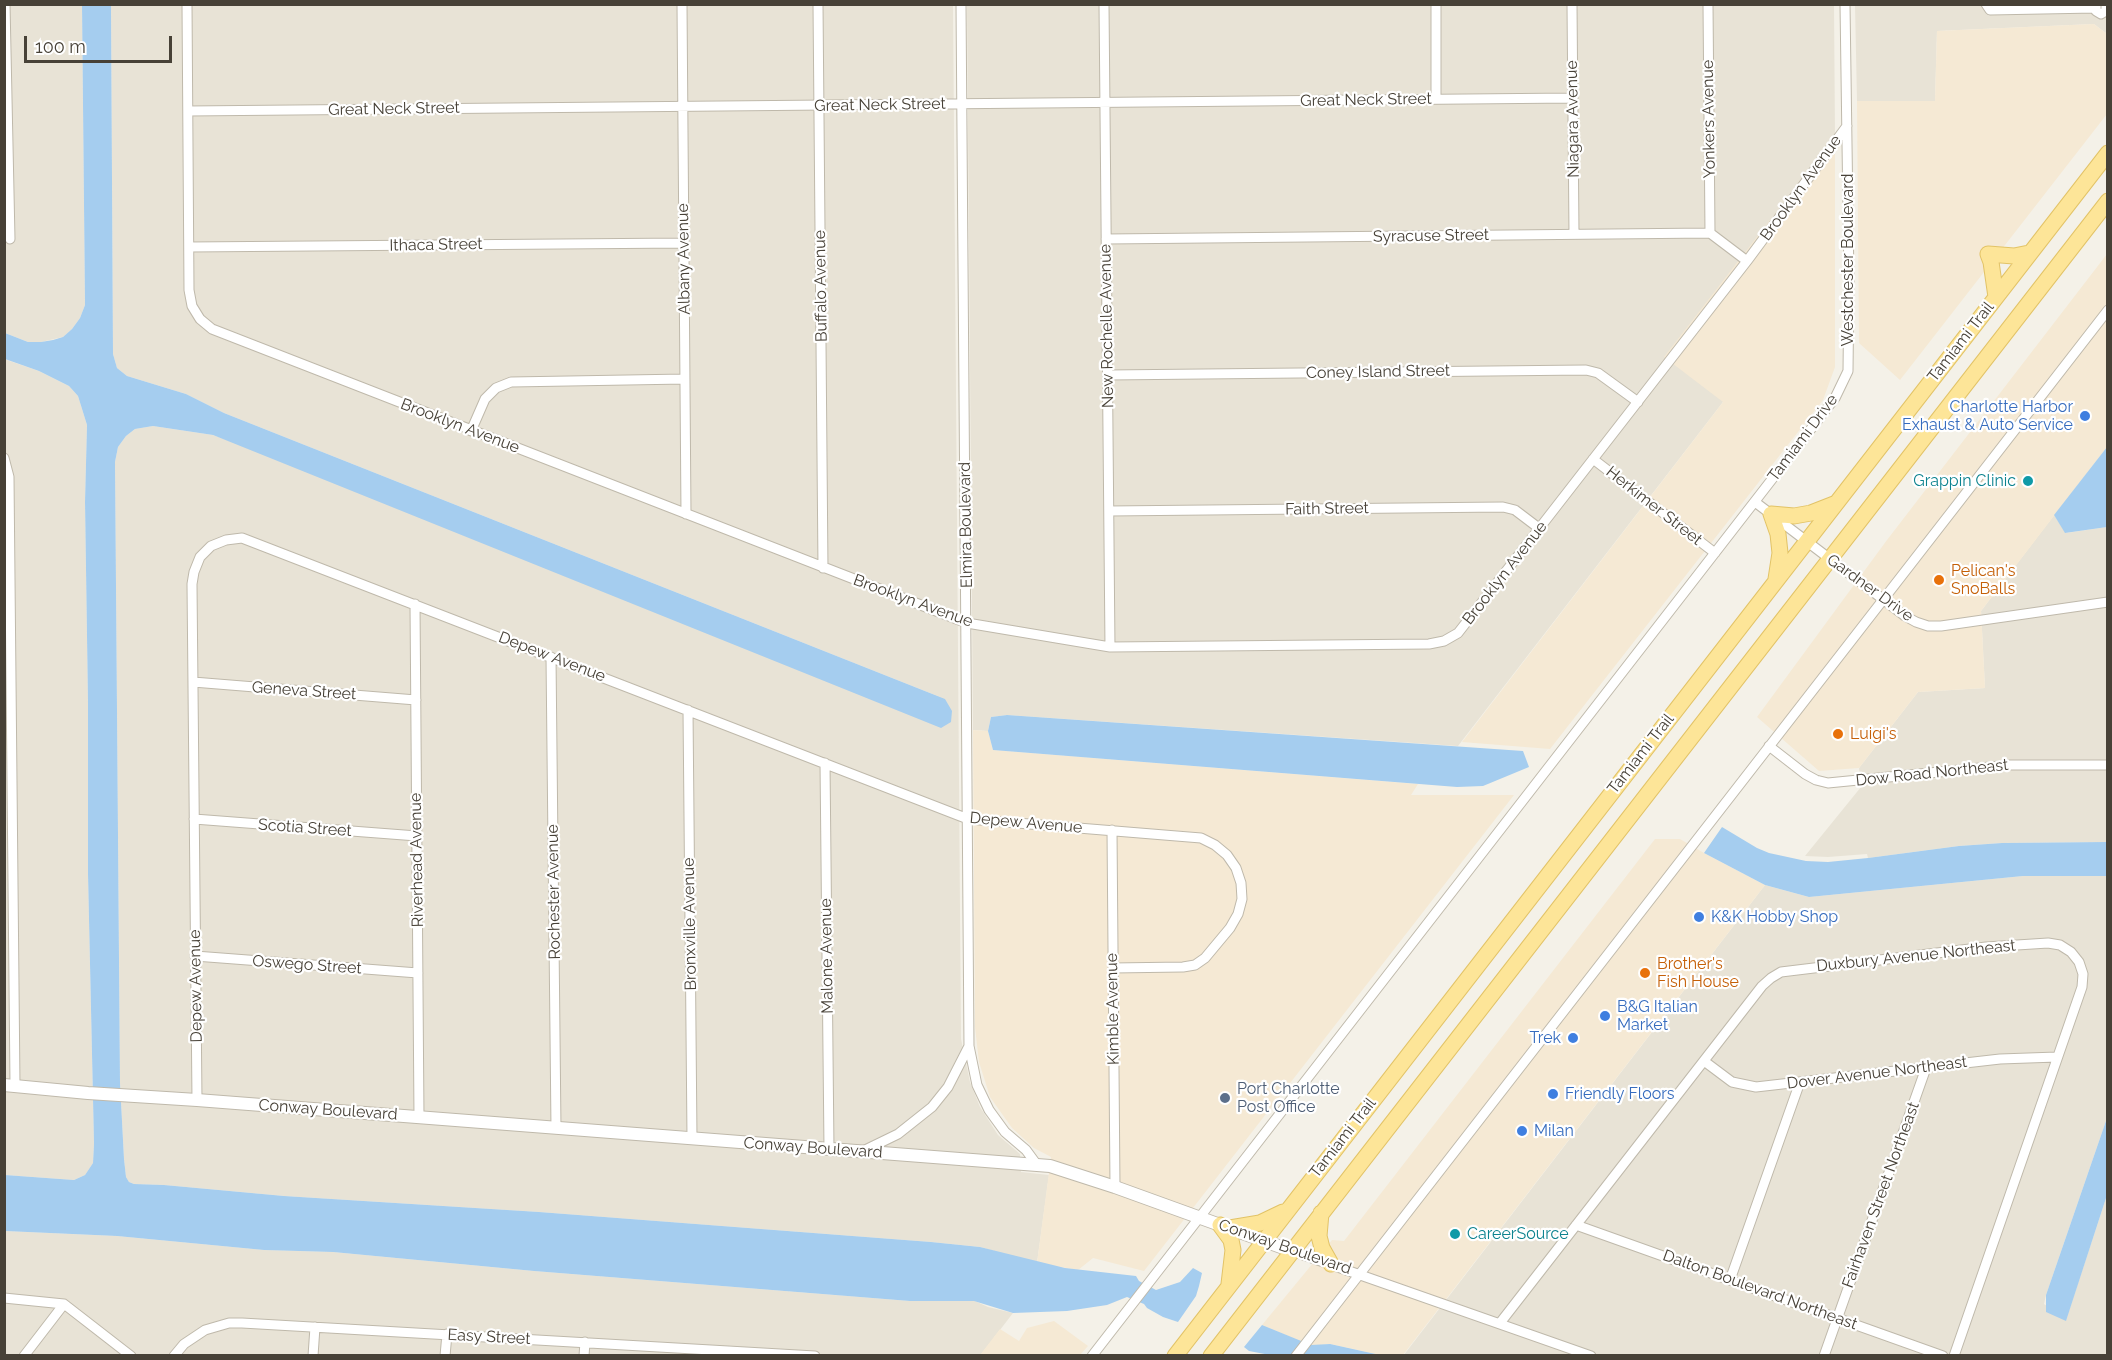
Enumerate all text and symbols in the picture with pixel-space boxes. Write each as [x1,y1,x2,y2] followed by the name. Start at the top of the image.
[27,24,176,62] scale bar
[35,36,86,57] text: 100 m
[1698,59,1720,179] street label: Yonkers Avenue
[1562,60,1584,178] street label: Niagara Avenue
[1300,89,1432,111] street label: Great Neck Street
[814,94,946,116] street label: Great Neck Street
[328,98,460,120] street label: Great Neck Street
[1756,131,1846,245] street label: Brooklyn Avenue
[1838,173,1858,347] street label: Westchester Boulevard
[673,203,695,315] street label: Albany Avenue
[1373,225,1489,247] street label: Syracuse Street
[810,230,832,342] street label: Buffalo Avenue
[389,235,483,255] street label: Ithaca Street
[1096,244,1118,408] street label: New Rochelle Avenue
[1924,298,1998,386] street label: Tamiami Trail
[1306,361,1450,383] street label: Coney Island Street
[1764,391,1842,485] street label: Tamiami Drive
[398,394,522,458] street label: Brooklyn Avenue
[1902,397,2073,435] place label: Charlotte Harbor Exhaust & Auto Service
[2078,409,2092,423] marker: Charlotte Harbor Exhaust & Auto Service
[955,462,977,588] street label: Elmira Boulevard
[1602,462,1706,550] street label: Herkimer Street
[1913,471,2016,491] place label: Grappin Clinic
[2021,474,2035,488] marker: Grappin Clinic
[1285,499,1369,519] street label: Faith Street
[1459,518,1551,628] street label: Brooklyn Avenue
[1823,550,1917,626] street label: Gardner Drive
[1951,561,2015,599] place label: Pelican's SnoBalls
[851,570,975,632] street label: Brooklyn Avenue
[1932,573,1946,587] marker: Pelican's SnoBalls
[496,628,608,686] street label: Depew Avenue
[251,678,357,704] street label: Geneva Street
[1604,710,1678,798] street label: Tamiami Trail
[1850,724,1896,744] place label: Luigi's
[1831,727,1845,741] marker: Luigi's
[1855,755,2009,791] street label: Dow Road Northeast
[406,792,428,928] street label: Riverhead Avenue
[969,809,1083,837] street label: Depew Avenue
[258,815,352,841] street label: Scotia Street
[543,824,565,960] street label: Rochester Avenue
[679,857,701,991] street label: Bronxville Avenue
[816,898,838,1014] street label: Malone Avenue
[1711,907,1838,927] place label: K&K Hobby Shop
[1692,910,1706,924] marker: K&K Hobby Shop
[185,929,207,1043] street label: Depew Avenue
[1815,936,2017,976] street label: Duxbury Avenue Northeast
[252,952,362,978] street label: Oswego Street
[1102,953,1124,1065] street label: Kimble Avenue
[1657,954,1739,992] place label: Brother's Fish House
[1638,966,1652,980] marker: Brother's Fish House
[1617,997,1698,1035] place label: B&G Italian Market
[1598,1009,1612,1023] marker: B&G Italian Market
[1529,1028,1561,1048] place label: Trek
[1566,1031,1580,1045] marker: Trek
[1786,1052,1968,1094] street label: Dover Avenue Northeast
[1237,1079,1340,1117] place label: Port Charlotte Post Office
[1565,1084,1675,1104] place label: Friendly Floors
[1546,1087,1560,1101] marker: Friendly Floors
[1218,1091,1232,1105] marker: Port Charlotte Post Office
[1306,1094,1380,1182] street label: Tamiami Trail
[258,1096,398,1124] street label: Conway Boulevard
[1838,1099,1924,1291] street label: Fairhaven Street Northeast
[1534,1121,1574,1141] place label: Milan
[1515,1124,1529,1138] marker: Milan
[743,1134,883,1162] street label: Conway Boulevard
[1216,1215,1354,1279] street label: Conway Boulevard
[1467,1224,1569,1244] place label: CareerSource
[1448,1227,1462,1241] marker: CareerSource
[1660,1246,1860,1334] street label: Dalton Boulevard Northeast
[447,1325,531,1349] street label: Easy Street

